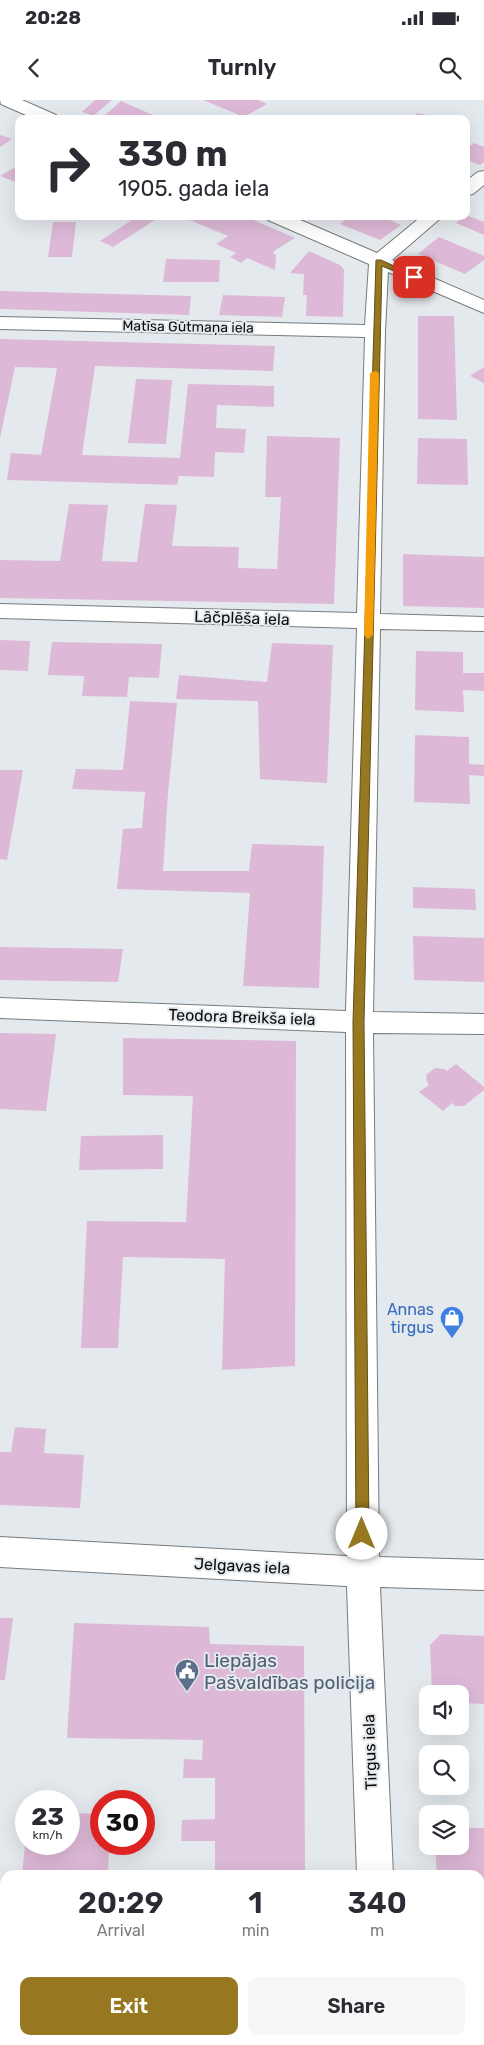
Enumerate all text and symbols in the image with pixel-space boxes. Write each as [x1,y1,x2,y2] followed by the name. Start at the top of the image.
[25,6,81,29] text: 20:28
[20,54,48,82] icon: back
[208,54,276,81] text: Turnly
[436,54,464,82] icon: search
[118,133,227,175] text: 330 m
[35,135,100,200] icon: right
[118,175,269,202] text: 1905. gada iela
[393,256,435,298] pin
[400,263,428,291] icon: arrive
[122,317,254,337] street label: Matīsa Gūtmaņa iela
[194,607,290,629] street label: Lāčplēša iela
[168,1005,316,1029] street label: Teodora Breikša iela
[387,1300,434,1337] place label: Annas tirgus
[439,1305,465,1339] shop icon: Annas tirgus
[335,1507,387,1559] position arrow
[193,1554,291,1578] street label: Jelgavas iela
[204,1649,375,1694] place label: Liepājas Pašvaldības policija
[174,1658,200,1692] public building icon: Liepājas Pašvaldības policija
[419,1685,469,1855] map controls
[419,1685,469,1735] button: sound
[359,1714,381,1790] street label: Tirgus iela
[419,1745,469,1795] button: search
[90,1790,155,1855] speed limit sign: 30
[31,1802,64,1831] text: 23
[419,1805,469,1855] button: layers
[33,1828,62,1842] text: km/h
[78,1885,164,1921] text: 20:29
[248,1885,263,1921] text: 1
[348,1885,407,1921] text: 340
[97,1921,145,1940] text: Arrival
[242,1921,269,1940] text: min
[370,1921,384,1940] text: m
[20,1977,238,2035] button: Exit
[248,1977,465,2035] button: Share

